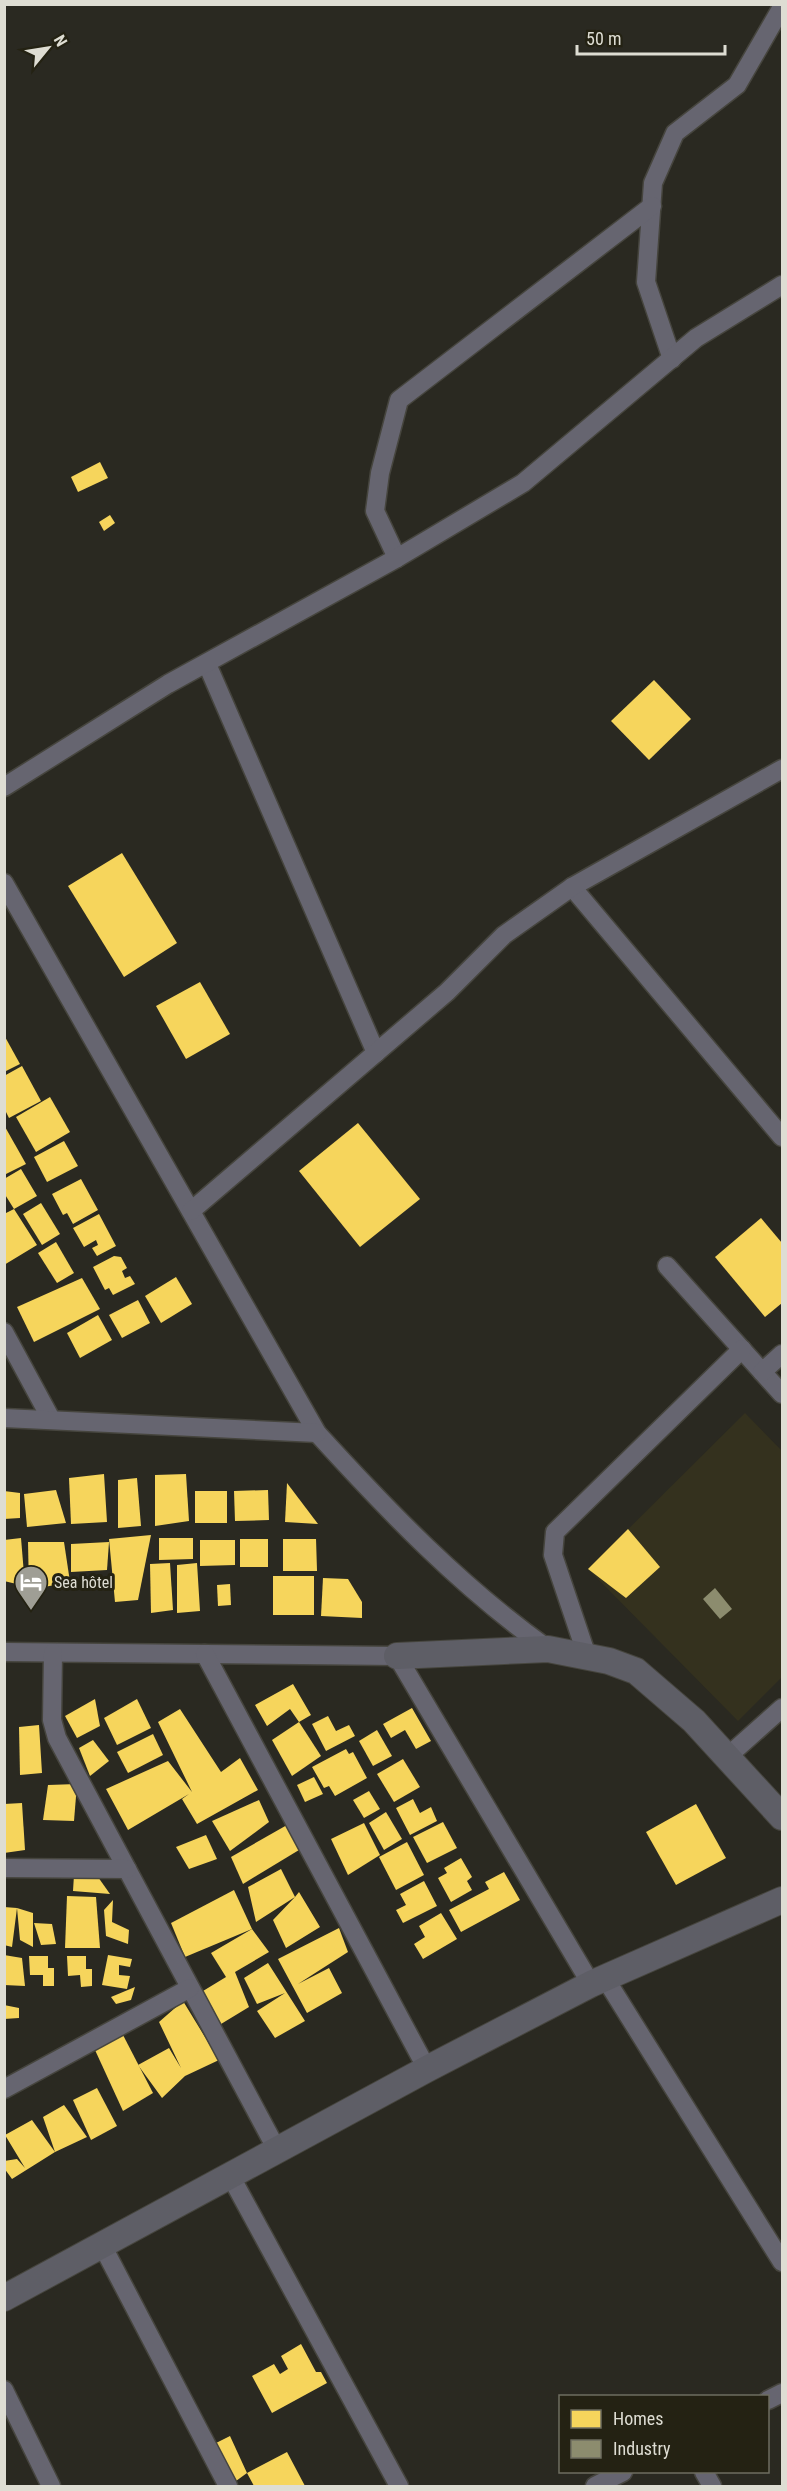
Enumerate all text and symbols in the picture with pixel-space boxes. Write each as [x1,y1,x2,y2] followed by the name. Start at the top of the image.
[18,18,78,78] north arrow
[577,18,726,56] scale bar
[586,28,621,49] text: 50 m
[50,32,71,50] text: N
[13,1564,49,1611] hotel icon: Sea hôtel
[54,1573,113,1592] place label: Sea hôtel
[559,2395,769,2473] legend
[613,2408,663,2429] text: Homes
[613,2438,671,2459] text: Industry

